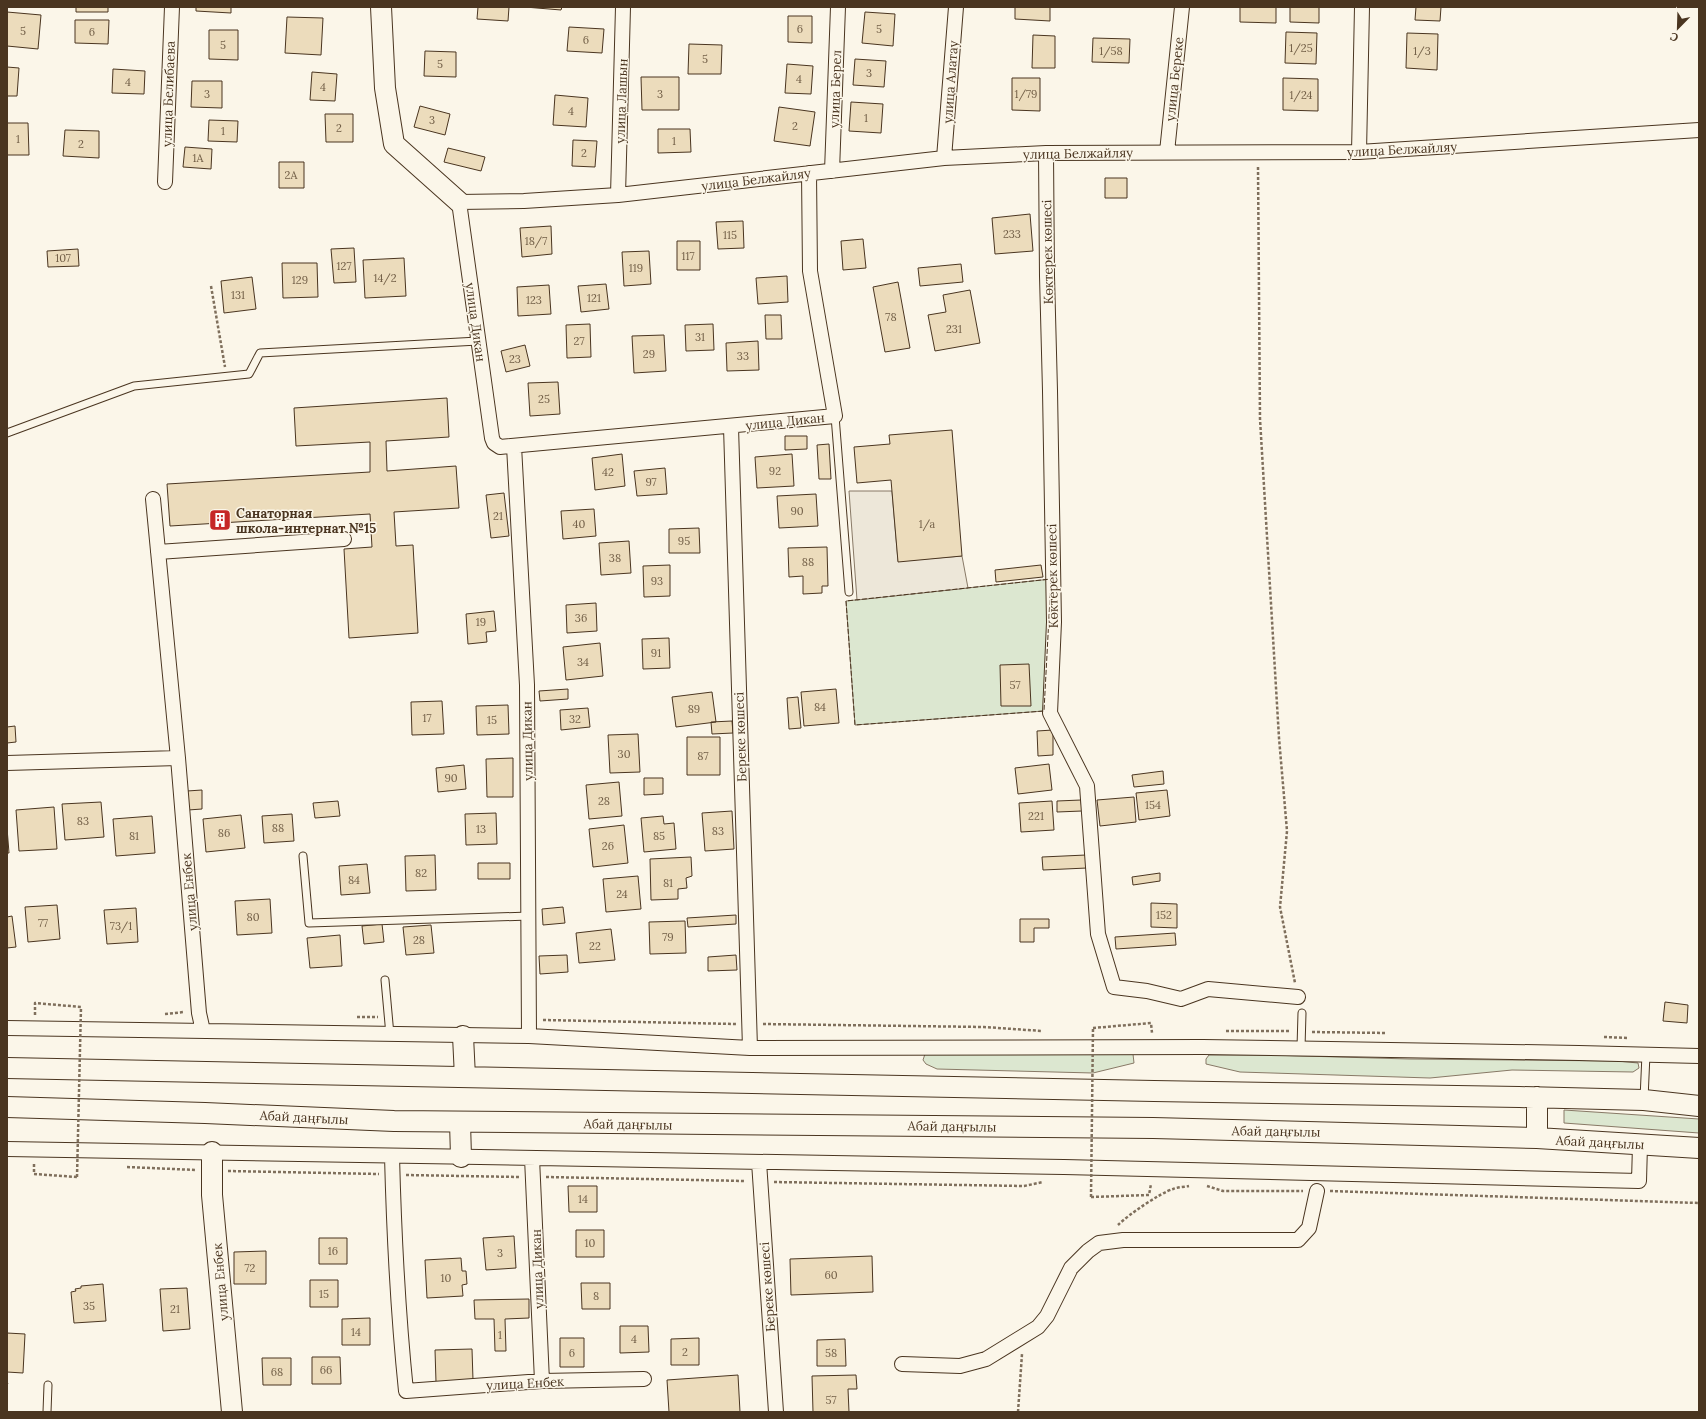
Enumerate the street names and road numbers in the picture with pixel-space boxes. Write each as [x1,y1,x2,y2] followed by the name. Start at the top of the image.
[1162,36,1187,122] street label: улица Береке
[158,40,179,147] street label: улица Белибаева
[939,40,962,124] street label: улица Алатау
[826,49,845,129] street label: улица Берел
[612,58,631,144] street label: улица Лашын
[1347,138,1458,161] street label: улица Белжайляу
[1023,144,1133,163] street label: улица Белжайляу
[700,164,812,195] street label: улица Белжайляу
[1038,199,1057,305] street label: Көктерек көшесі
[462,281,489,363] street label: улица Дикан
[745,409,826,434] street label: улица Дикан
[1043,523,1062,629] street label: Көктерек көшесі
[730,691,751,782] street label: Береке көшесі
[518,701,537,781] street label: улица Дикан
[178,852,201,932] street label: улица Енбек
[258,1107,349,1128] street label: Абай даңғылы
[582,1115,673,1134] street label: Абай даңғылы
[906,1117,997,1136] street label: Абай даңғылы
[1230,1122,1321,1141] street label: Абай даңғылы
[1554,1132,1645,1153] street label: Абай даңғылы
[528,1229,547,1309] street label: улица Дикан
[756,1241,779,1333] street label: Береке көшесі
[209,1242,232,1322] street label: улица Енбек
[486,1373,564,1394] street label: улица Енбек

